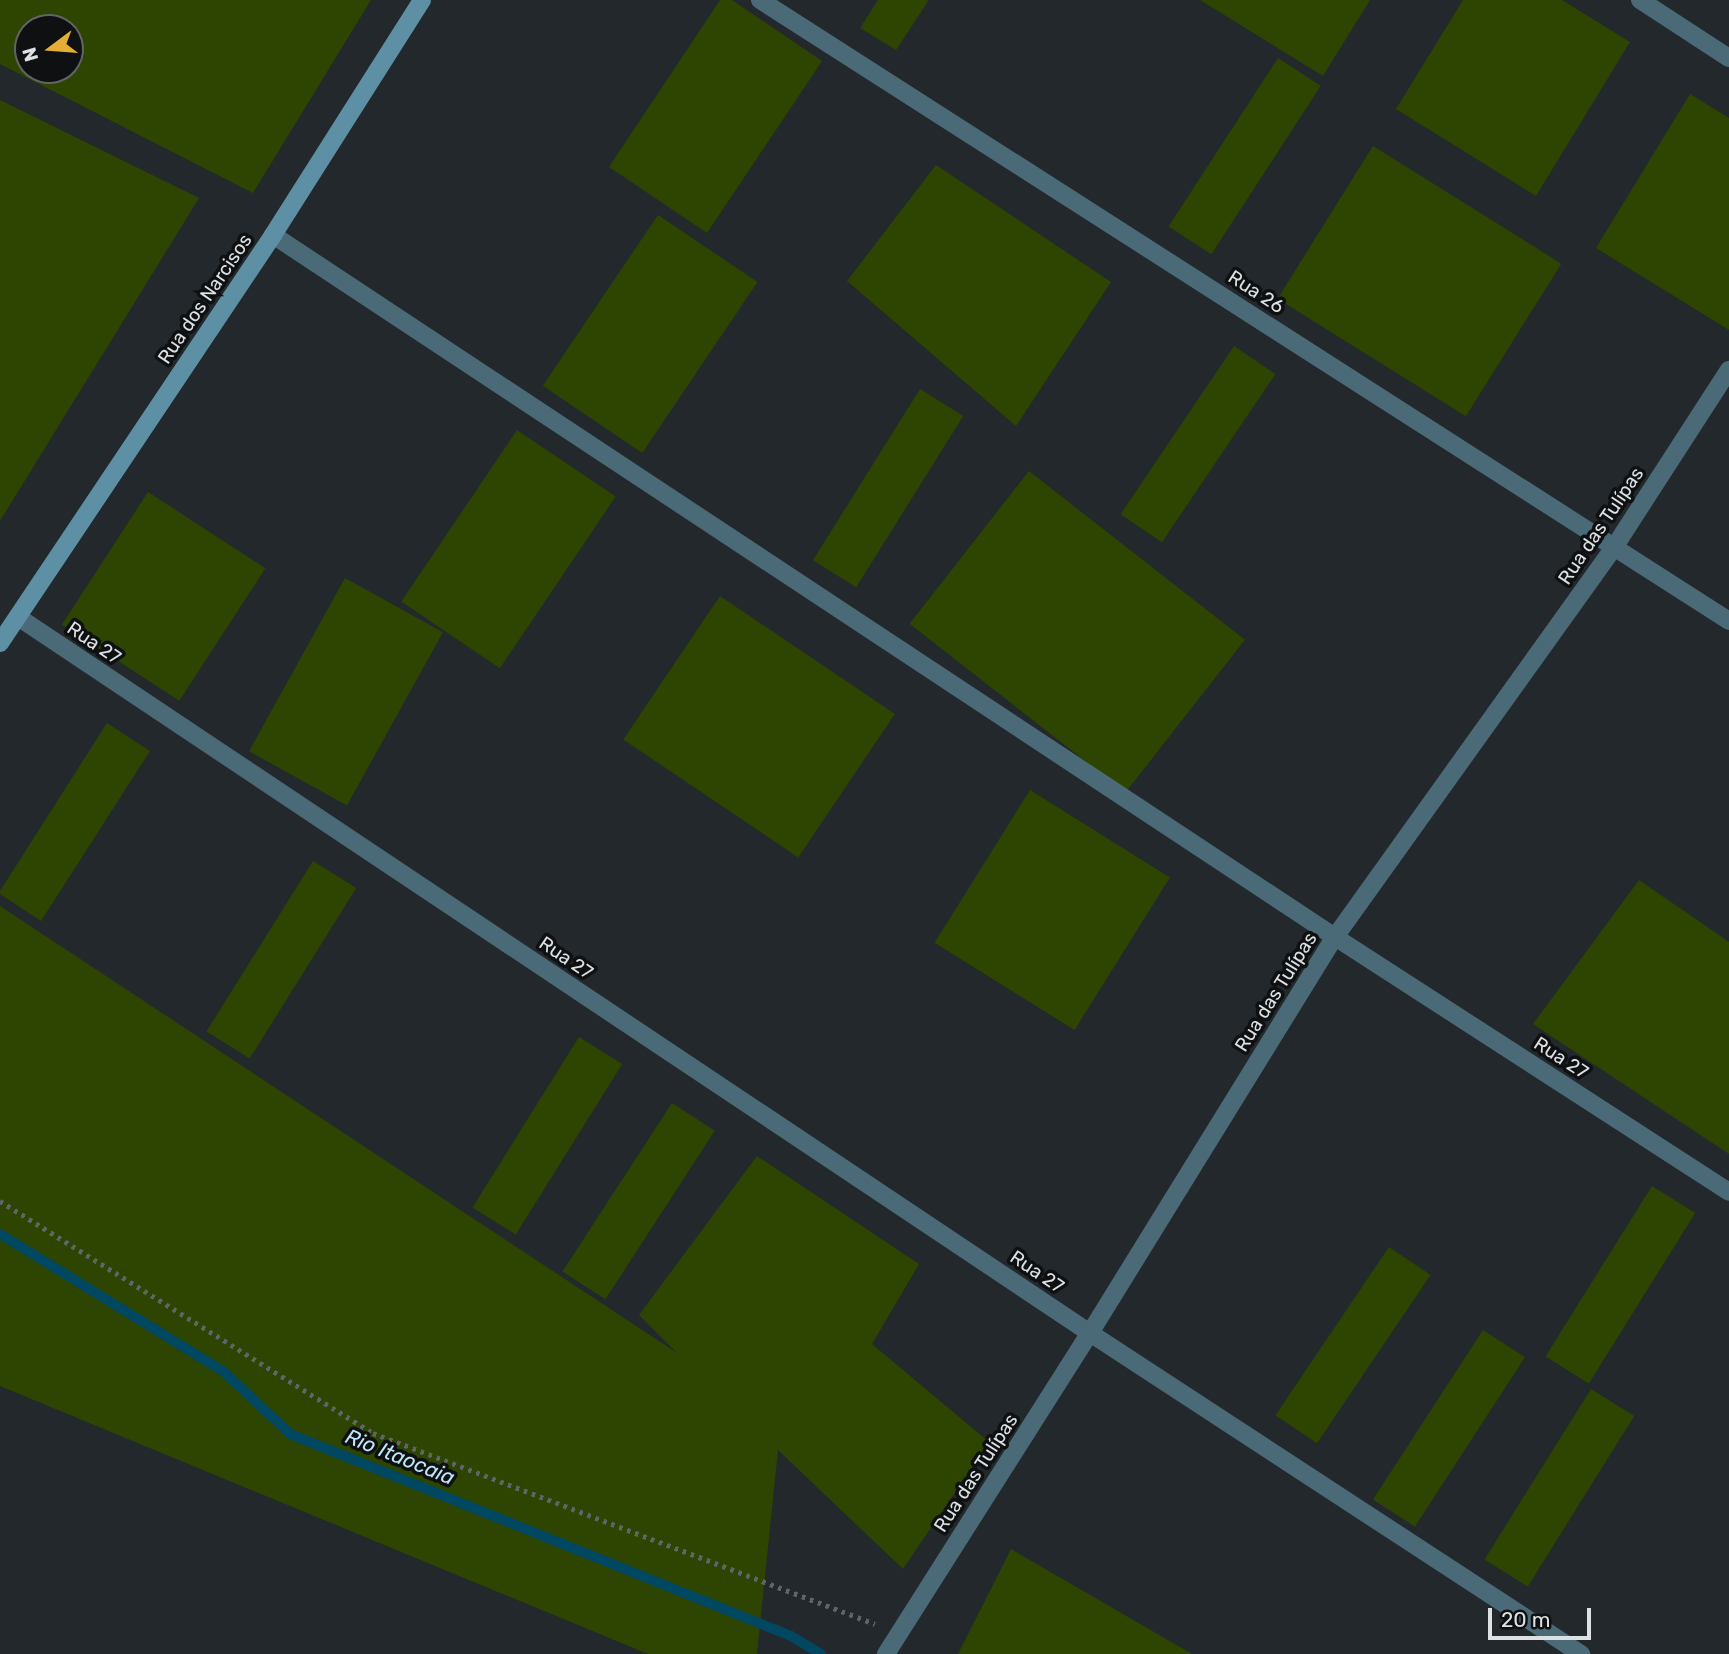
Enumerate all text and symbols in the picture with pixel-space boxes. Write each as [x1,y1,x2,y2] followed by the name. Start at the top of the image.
[14,14,84,84] north arrow
[17,45,43,64] text: N
[153,230,257,368] street label: Rua dos Narcisos
[1224,266,1288,318] street label: Rua 26
[1553,463,1649,589] street label: Rua das Tulípas
[63,617,125,669] street label: Rua 27
[1230,928,1322,1056] street label: Rua das Tulípas
[535,932,597,984] street label: Rua 27
[1530,1032,1592,1084] street label: Rua 27
[1006,1246,1068,1298] street label: Rua 27
[929,1409,1023,1537] street label: Rua das Tulípas
[342,1424,458,1490] water label: Rio Itaocaia
[1491,1594,1594,1638] scale bar
[1501,1607,1550,1632] text: 20 m

